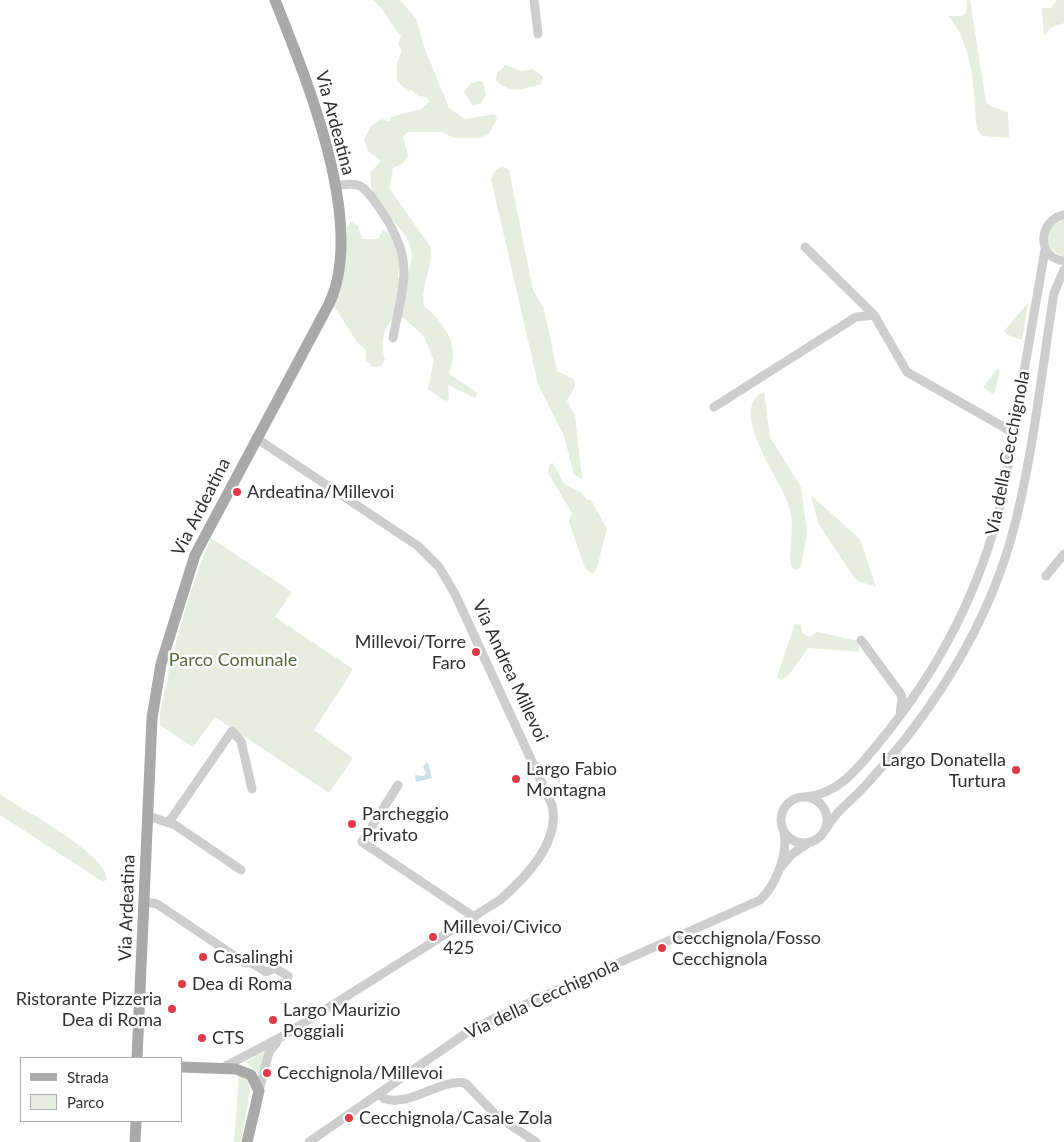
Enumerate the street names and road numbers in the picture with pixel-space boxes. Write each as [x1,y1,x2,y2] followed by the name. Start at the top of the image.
[311,69,359,177] street label: Via Ardeatina
[981,369,1035,537] street label: Via della Cecchignola
[167,454,235,560] street label: Via Ardeatina
[468,597,552,745] street label: Via Andrea Millevoi
[114,854,140,962] street label: Via Ardeatina
[462,954,622,1044] street label: Via della Cecchignola

